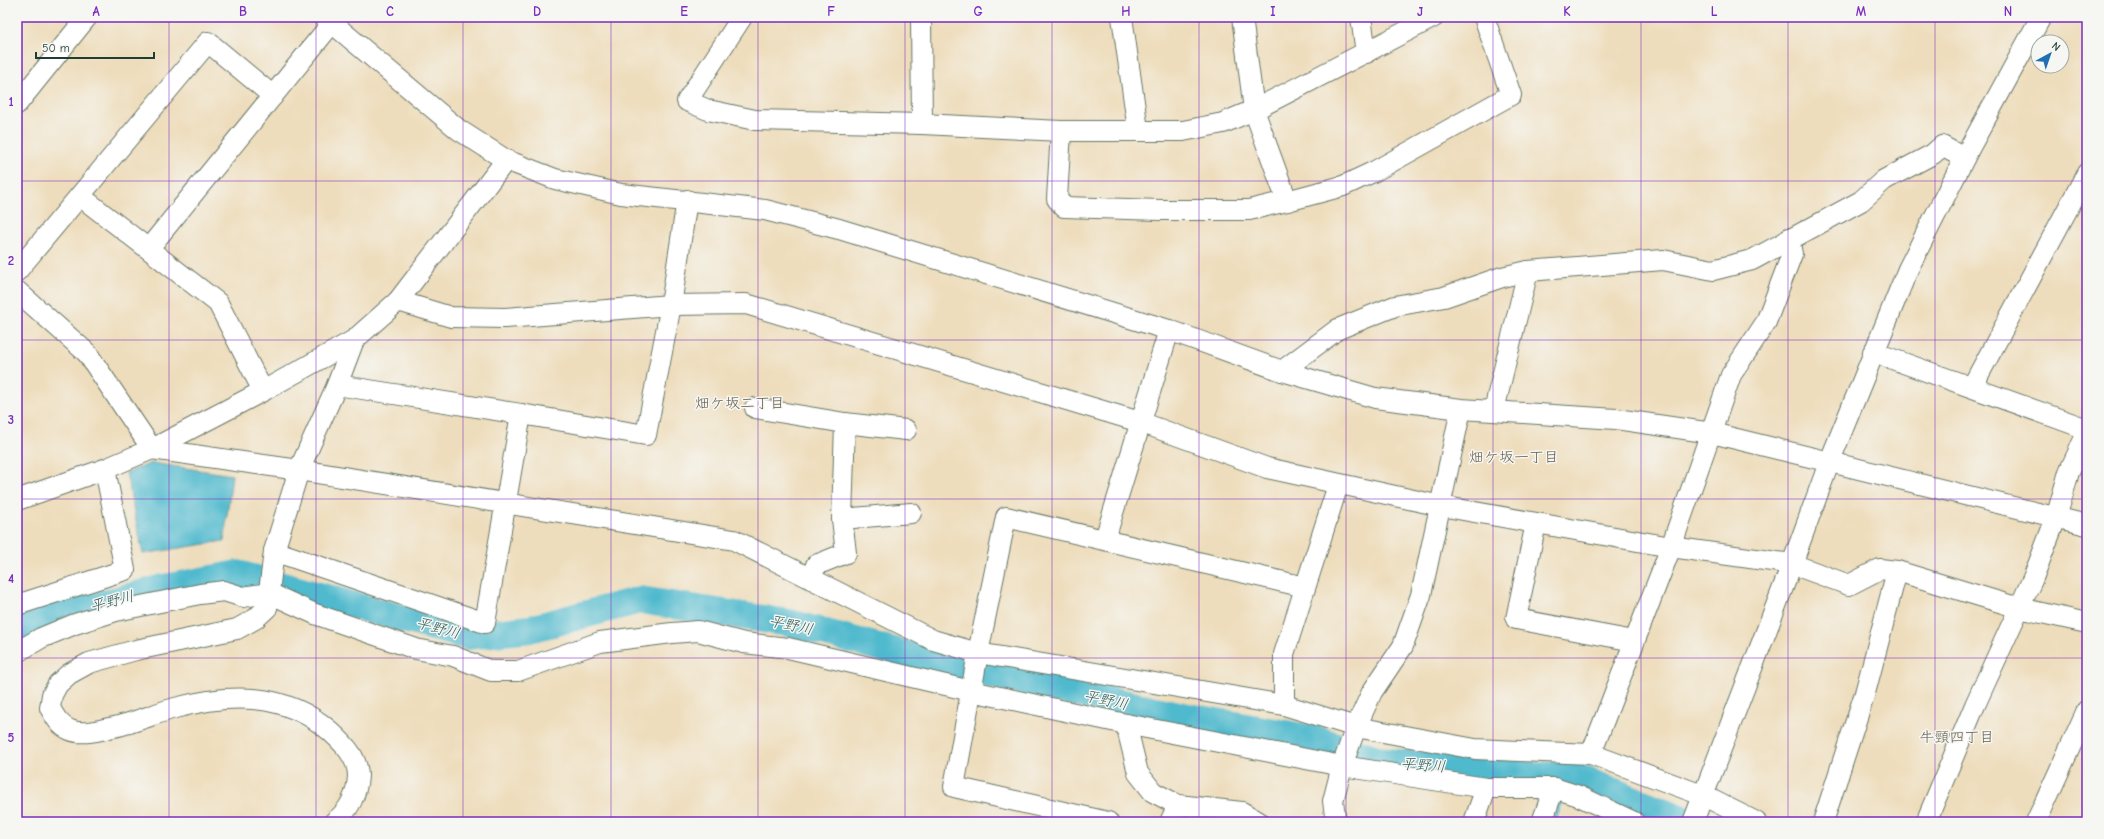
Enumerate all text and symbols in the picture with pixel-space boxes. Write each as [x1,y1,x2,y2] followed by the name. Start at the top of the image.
[92,4,100,19] text: A
[239,4,247,19] text: B
[386,4,394,19] text: C
[533,4,541,19] text: D
[680,4,688,19] text: E
[827,4,835,19] text: F
[973,4,983,19] text: G
[1121,4,1131,19] text: H
[1270,4,1276,19] text: I
[1417,4,1423,19] text: J
[1563,4,1571,19] text: K
[1711,4,1718,19] text: L
[1856,4,1867,19] text: M
[2004,4,2012,19] text: N
[36,34,154,60] scale bar
[2030,34,2070,74] north arrow
[2049,39,2063,54] text: N
[42,41,70,55] text: 50 m
[8,94,14,109] text: 1
[8,253,14,268] text: 2
[695,394,785,412] district label: 畑ケ坂二丁目
[8,412,14,427] text: 3
[1469,448,1559,466] district label: 畑ケ坂一丁目
[8,571,14,586] text: 4
[88,586,136,616] water label: 平野川
[767,612,815,638] water label: 平野川
[414,613,462,643] water label: 平野川
[1082,687,1130,713] water label: 平野川
[1919,728,1995,746] district label: 牛頸四丁目
[8,730,15,745] text: 5
[1400,754,1446,776] water label: 平野川

